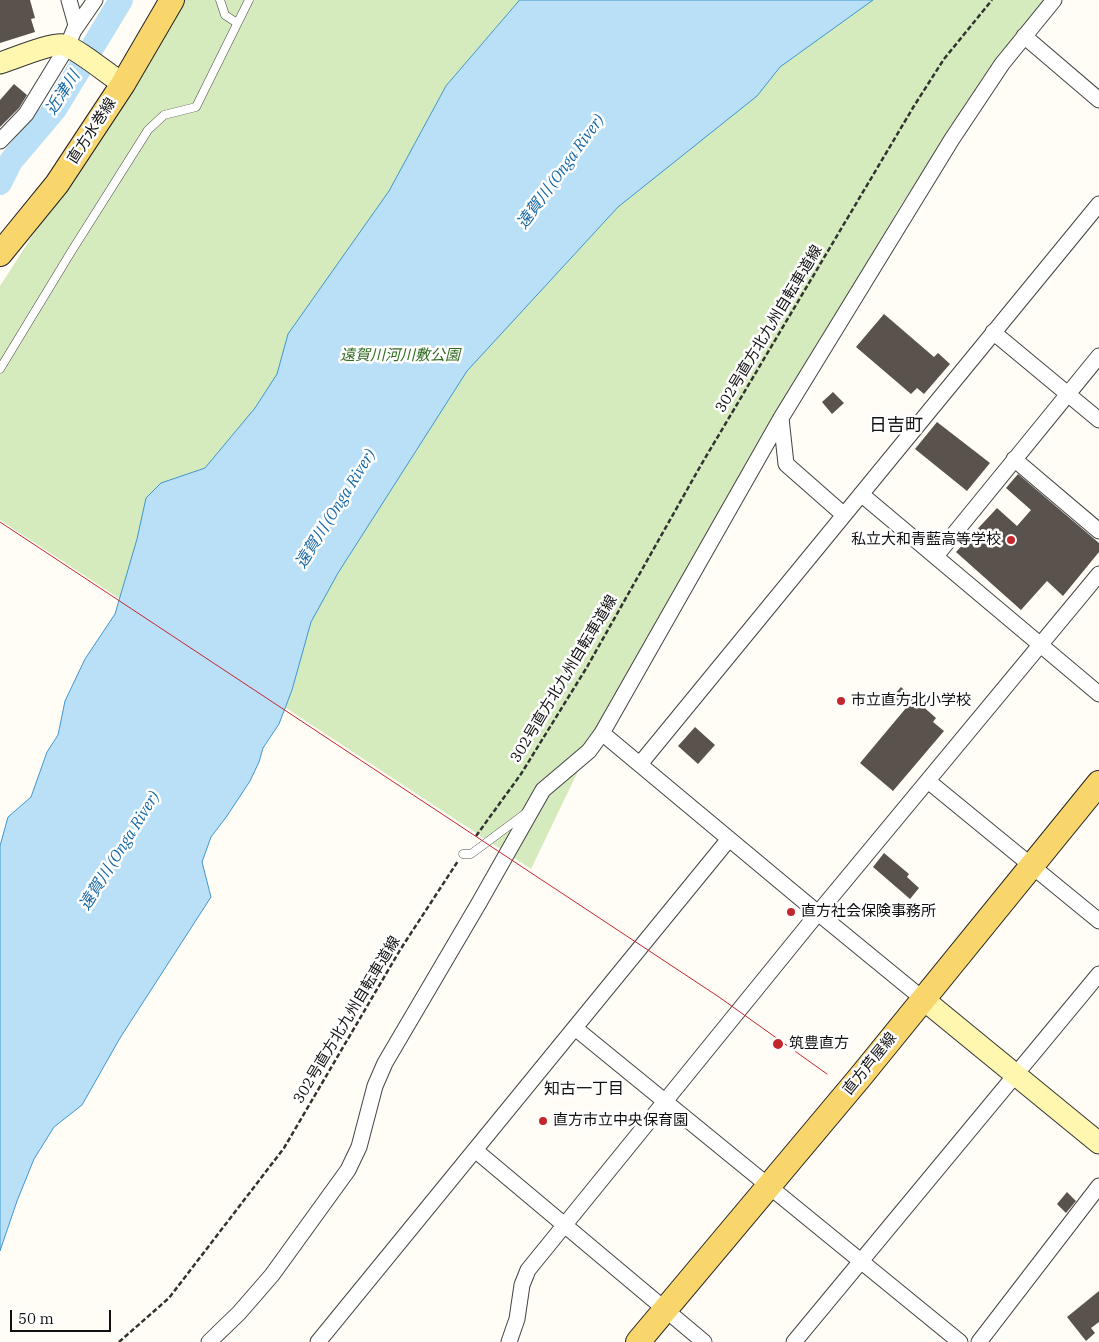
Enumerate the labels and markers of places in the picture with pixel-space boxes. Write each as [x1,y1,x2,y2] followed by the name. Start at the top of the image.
[851,531,1001,549] place label: 私立大和青藍高等学校
[1005,534,1017,546] marker: 私立大和青藍高等学校
[851,692,971,710] place label: 市立直方北小学校
[835,695,847,707] marker: 市立直方北小学校
[801,903,936,921] place label: 直方社会保険事務所
[785,906,797,918] marker: 直方社会保険事務所
[789,1035,849,1053] place label: 筑豊直方
[771,1037,785,1051] marker: 筑豊直方
[553,1112,688,1130] place label: 直方市立中央保育園
[537,1115,549,1127] marker: 直方市立中央保育園

